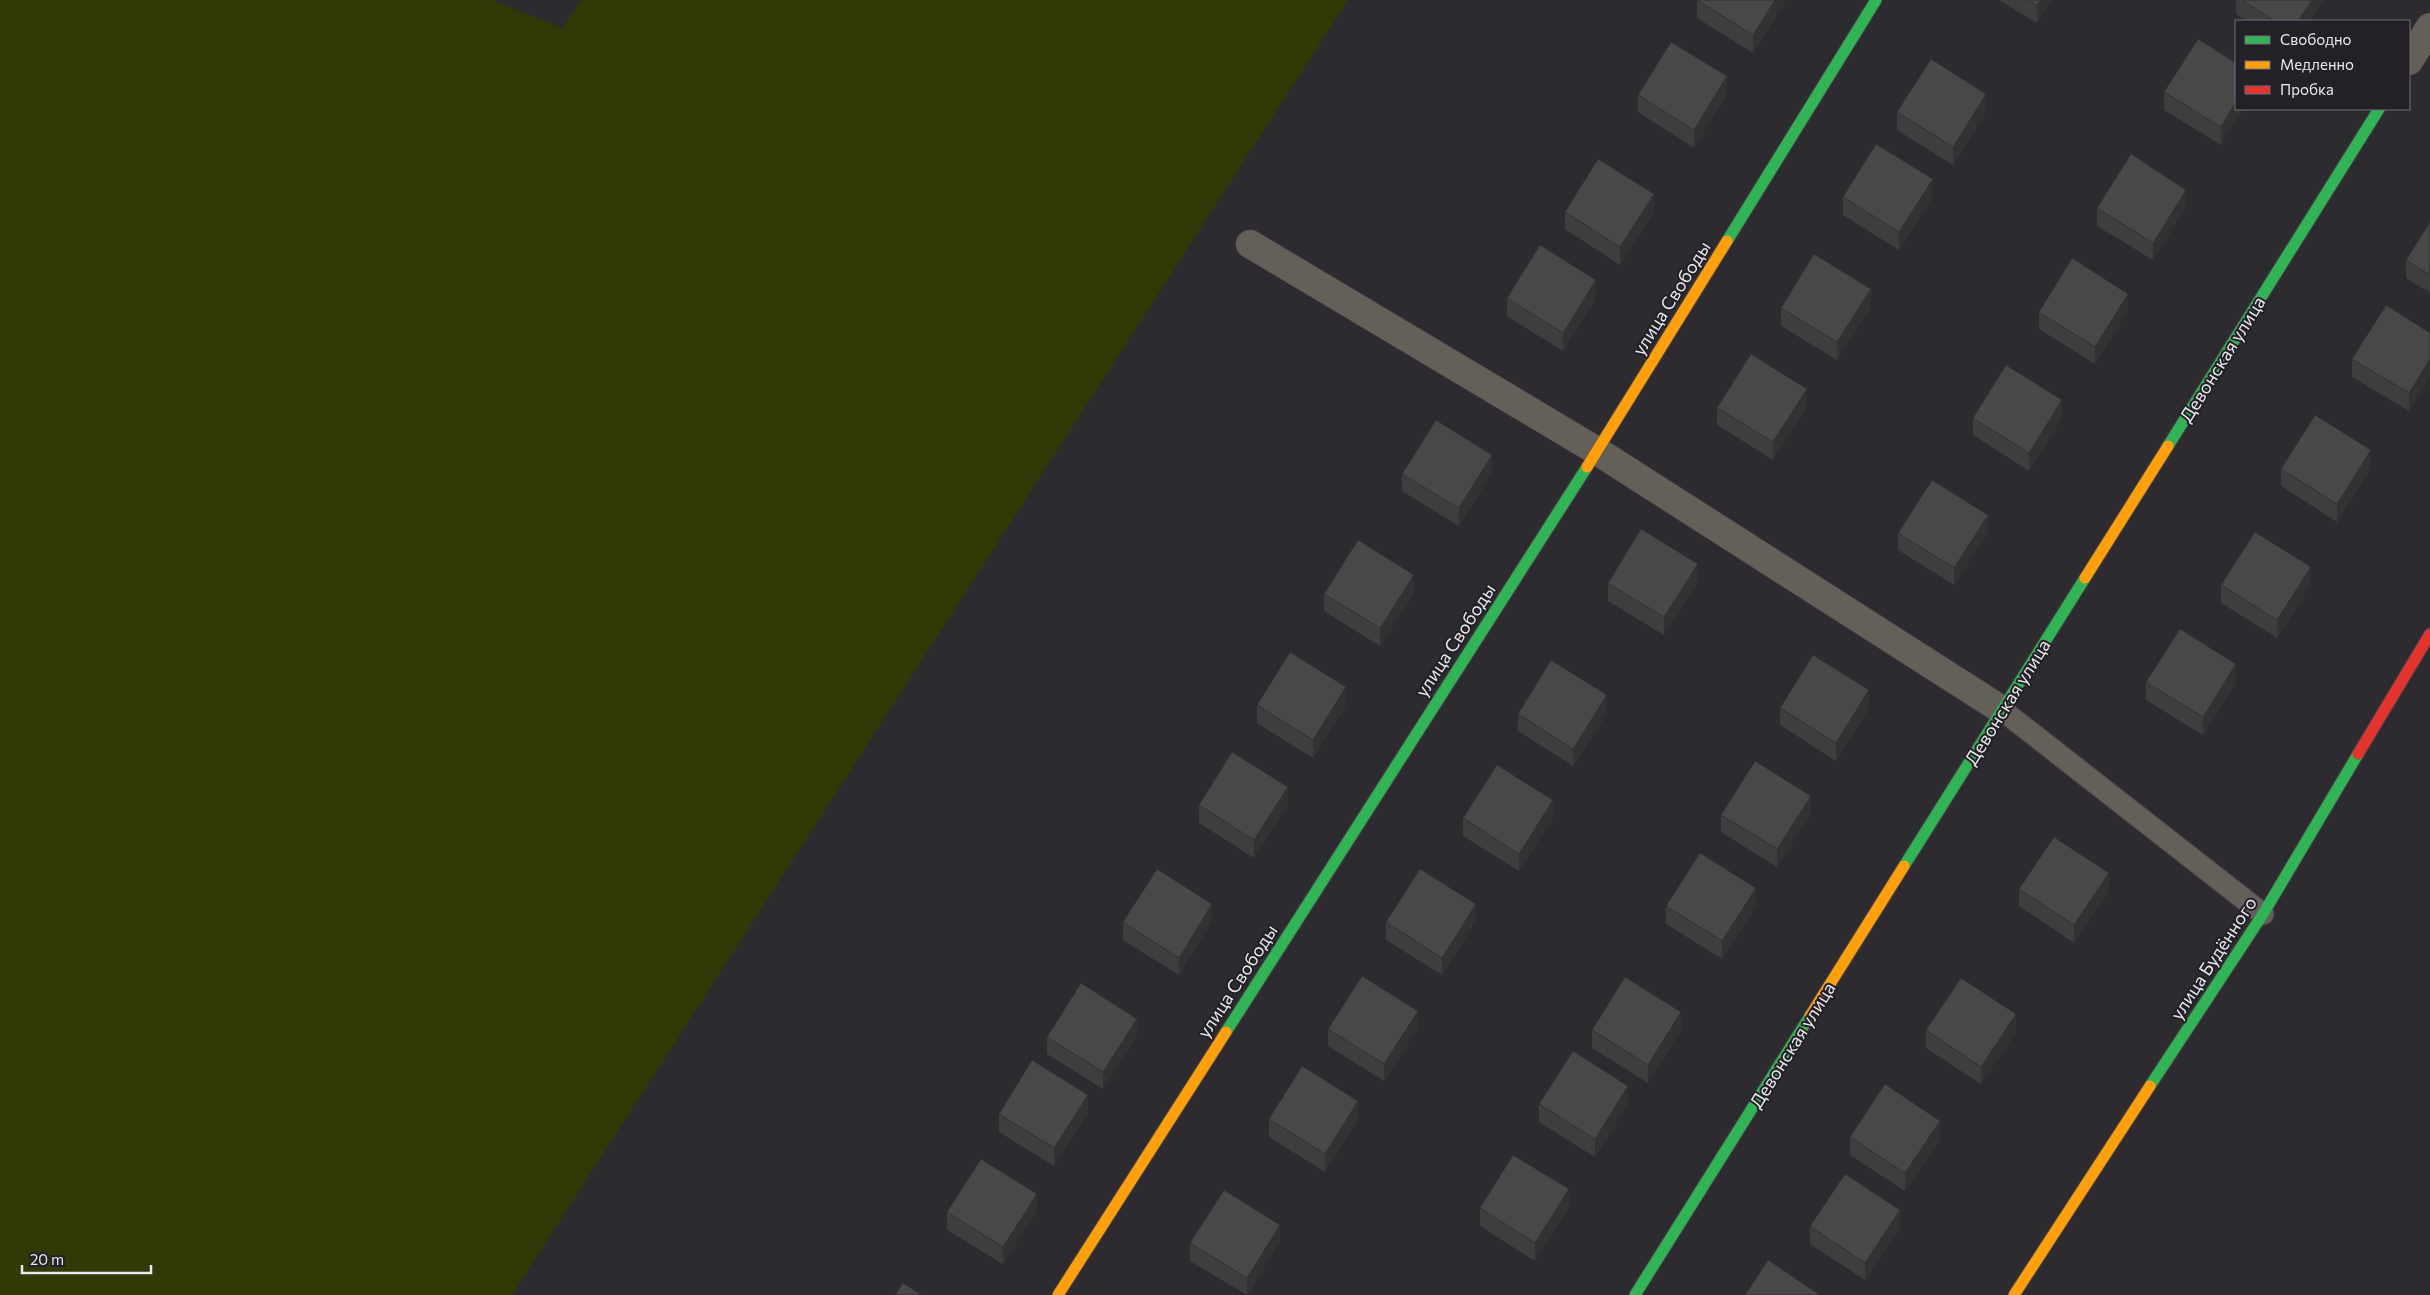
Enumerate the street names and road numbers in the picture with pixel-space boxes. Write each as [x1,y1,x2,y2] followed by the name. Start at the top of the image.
[1627,237,1715,359] street label: улица Свободы
[2174,292,2270,426] street label: Девонская улица
[1410,579,1500,701] street label: улица Свободы
[1959,635,2055,769] street label: Девонская улица
[2165,892,2261,1024] street label: улица Будённого
[1192,920,1282,1042] street label: улица Свободы
[1744,978,1840,1112] street label: Девонская улица

